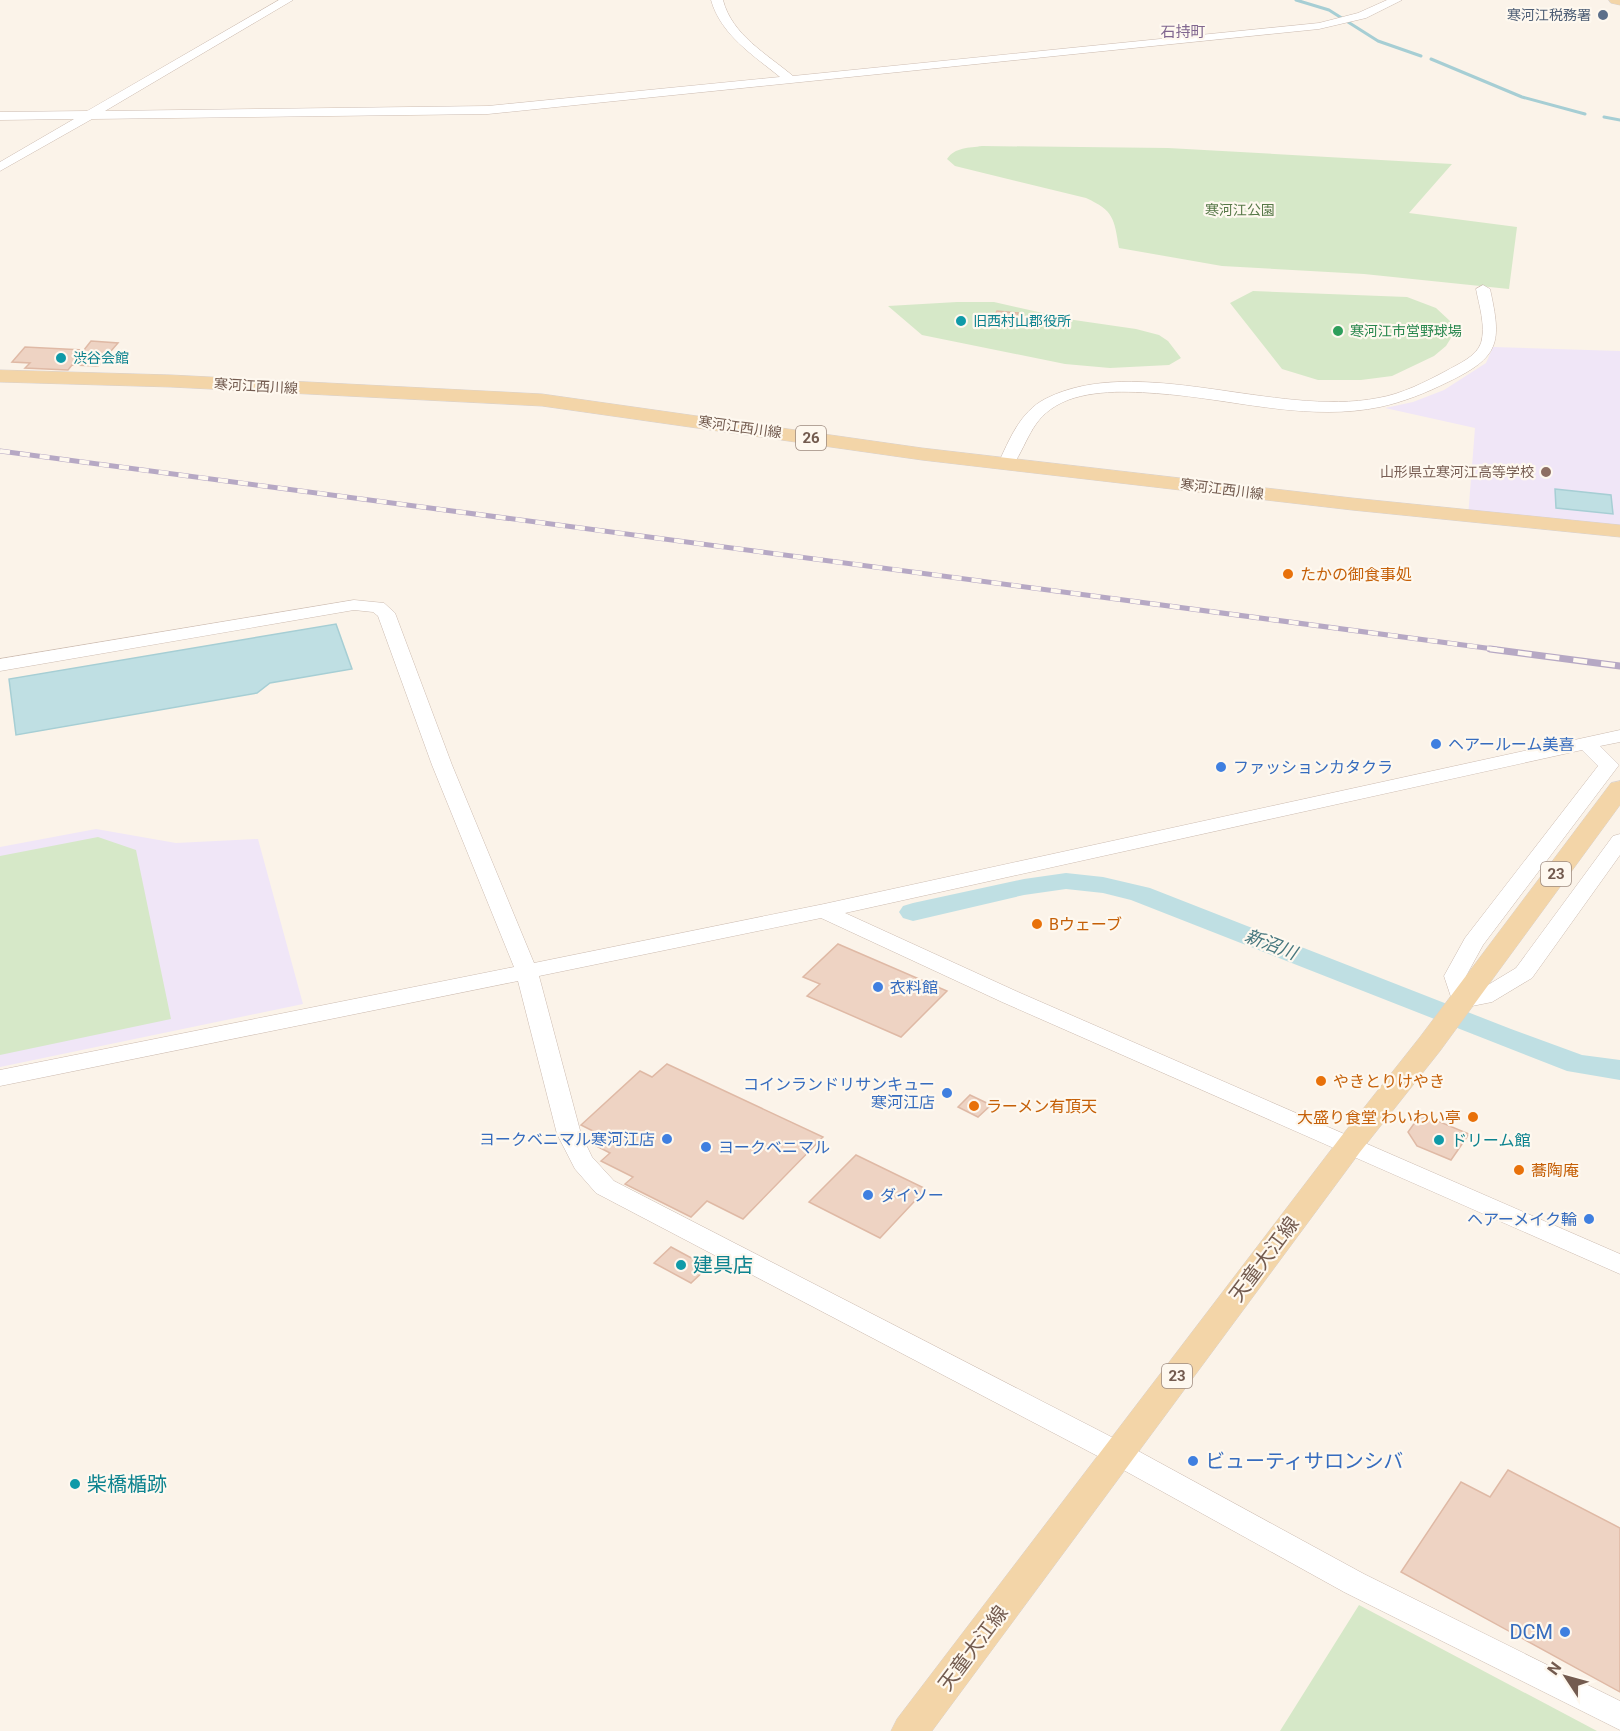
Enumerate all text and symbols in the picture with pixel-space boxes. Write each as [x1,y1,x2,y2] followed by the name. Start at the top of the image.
[1507,7,1591,23] place label: 寒河江税務署
[1596,8,1610,22] marker: 寒河江税務署
[1160,23,1206,41] district label: 石持町
[1205,202,1275,218] park label: 寒河江公園
[973,313,1071,329] place label: 旧西村山郡役所
[954,314,968,328] marker: 旧西村山郡役所
[1350,323,1462,339] place label: 寒河江市営野球場
[1331,324,1345,338] marker: 寒河江市営野球場
[73,350,129,366] place label: 渋谷会館
[54,351,68,365] marker: 渋谷会館
[214,376,298,396] street label: 寒河江西川線
[697,413,783,441] street label: 寒河江西川線
[796,426,826,450] road number: 26
[1380,464,1534,480] place label: 山形県立寒河江高等学校
[1539,465,1553,479] marker: 山形県立寒河江高等学校
[1179,476,1265,502] street label: 寒河江西川線
[1300,565,1412,584] place label: たかの御食事処
[1281,567,1295,581] marker: たかの御食事処
[1448,735,1575,754] place label: ヘアールーム美喜
[1429,737,1443,751] marker: ヘアールーム美喜
[1233,758,1393,777] place label: ファッションカタクラ
[1214,760,1228,774] marker: ファッションカタクラ
[1541,862,1571,886] road number: 23
[1049,915,1122,934] place label: Bウェーブ
[1030,917,1044,931] marker: Bウェーブ
[1242,925,1302,964] water label: 新沼川
[890,978,938,997] place label: 衣料館
[871,980,885,994] marker: 衣料館
[1333,1072,1445,1091] place label: やきとりけやき
[1314,1074,1328,1088] marker: やきとりけやき
[743,1075,935,1112] place label: コインランドリサンキュー 寒河江店
[940,1086,954,1100] marker: コインランドリサンキュー 寒河江店
[986,1097,1097,1116] place label: ラーメン有頂天
[967,1099,981,1113] marker: ラーメン有頂天
[1297,1108,1461,1127] place label: 大盛り食堂 わいわい亭
[1466,1110,1480,1124] marker: 大盛り食堂 わいわい亭
[479,1130,655,1149] place label: ヨークベニマル寒河江店
[1451,1131,1531,1150] place label: ドリーム館
[660,1132,674,1146] marker: ヨークベニマル寒河江店
[1432,1133,1446,1147] marker: ドリーム館
[718,1138,830,1157] place label: ヨークベニマル
[699,1140,713,1154] marker: ヨークベニマル
[1531,1161,1579,1180] place label: 蕎陶庵
[1512,1163,1526,1177] marker: 蕎陶庵
[880,1186,944,1205] place label: ダイソー
[861,1188,875,1202] marker: ダイソー
[1467,1210,1577,1229] place label: ヘアーメイク輪
[1224,1212,1304,1306] street label: 天童大江線
[1582,1212,1596,1226] marker: ヘアーメイク輪
[693,1253,753,1277] place label: 建具店
[674,1258,688,1272] marker: 建具店
[1162,1364,1192,1388] road number: 23
[1205,1449,1403,1473] place label: ビューティサロンシバ
[1186,1454,1200,1468] marker: ビューティサロンシバ
[87,1472,167,1496] place label: 柴橋楯跡
[68,1477,82,1491] marker: 柴橋楯跡
[933,1601,1013,1695] street label: 天童大江線
[1509,1620,1553,1644] place label: DCM
[1558,1625,1572,1639] marker: DCM
[1536,1647,1596,1707] north arrow
[1543,1658,1565,1679] text: N

